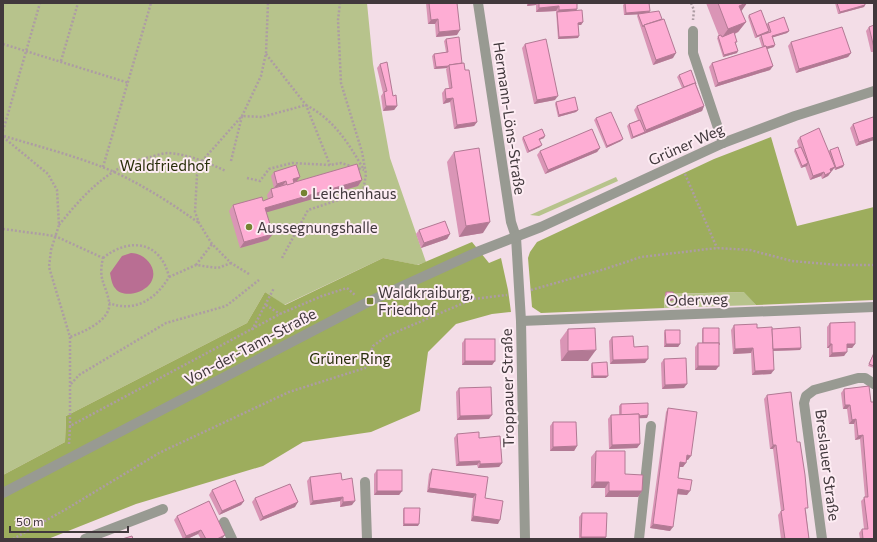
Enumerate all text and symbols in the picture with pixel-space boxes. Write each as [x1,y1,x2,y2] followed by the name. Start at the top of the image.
[490,40,530,196] street label: Hermann-Löns-Straße
[645,119,727,169] street label: Grüner Weg
[120,156,210,174] park label: Waldfriedhof
[312,184,397,202] place label: Leichenhaus
[299,188,309,198] marker: Leichenhaus
[257,218,378,236] place label: Aussegnungshalle
[244,222,254,232] marker: Aussegnungshalle
[378,283,473,318] place label: Waldkraiburg, Friedhof
[665,289,729,309] street label: Oderweg
[365,296,375,306] marker: Waldkraiburg, Friedhof
[181,304,319,388] street label: Von-der-Tann-Straße
[497,328,517,448] street label: Troppauer Straße
[309,349,391,367] park label: Grüner Ring
[812,408,844,522] street label: Breslauer Straße
[10,508,128,534] scale bar
[16,514,44,528] text: 50 m

